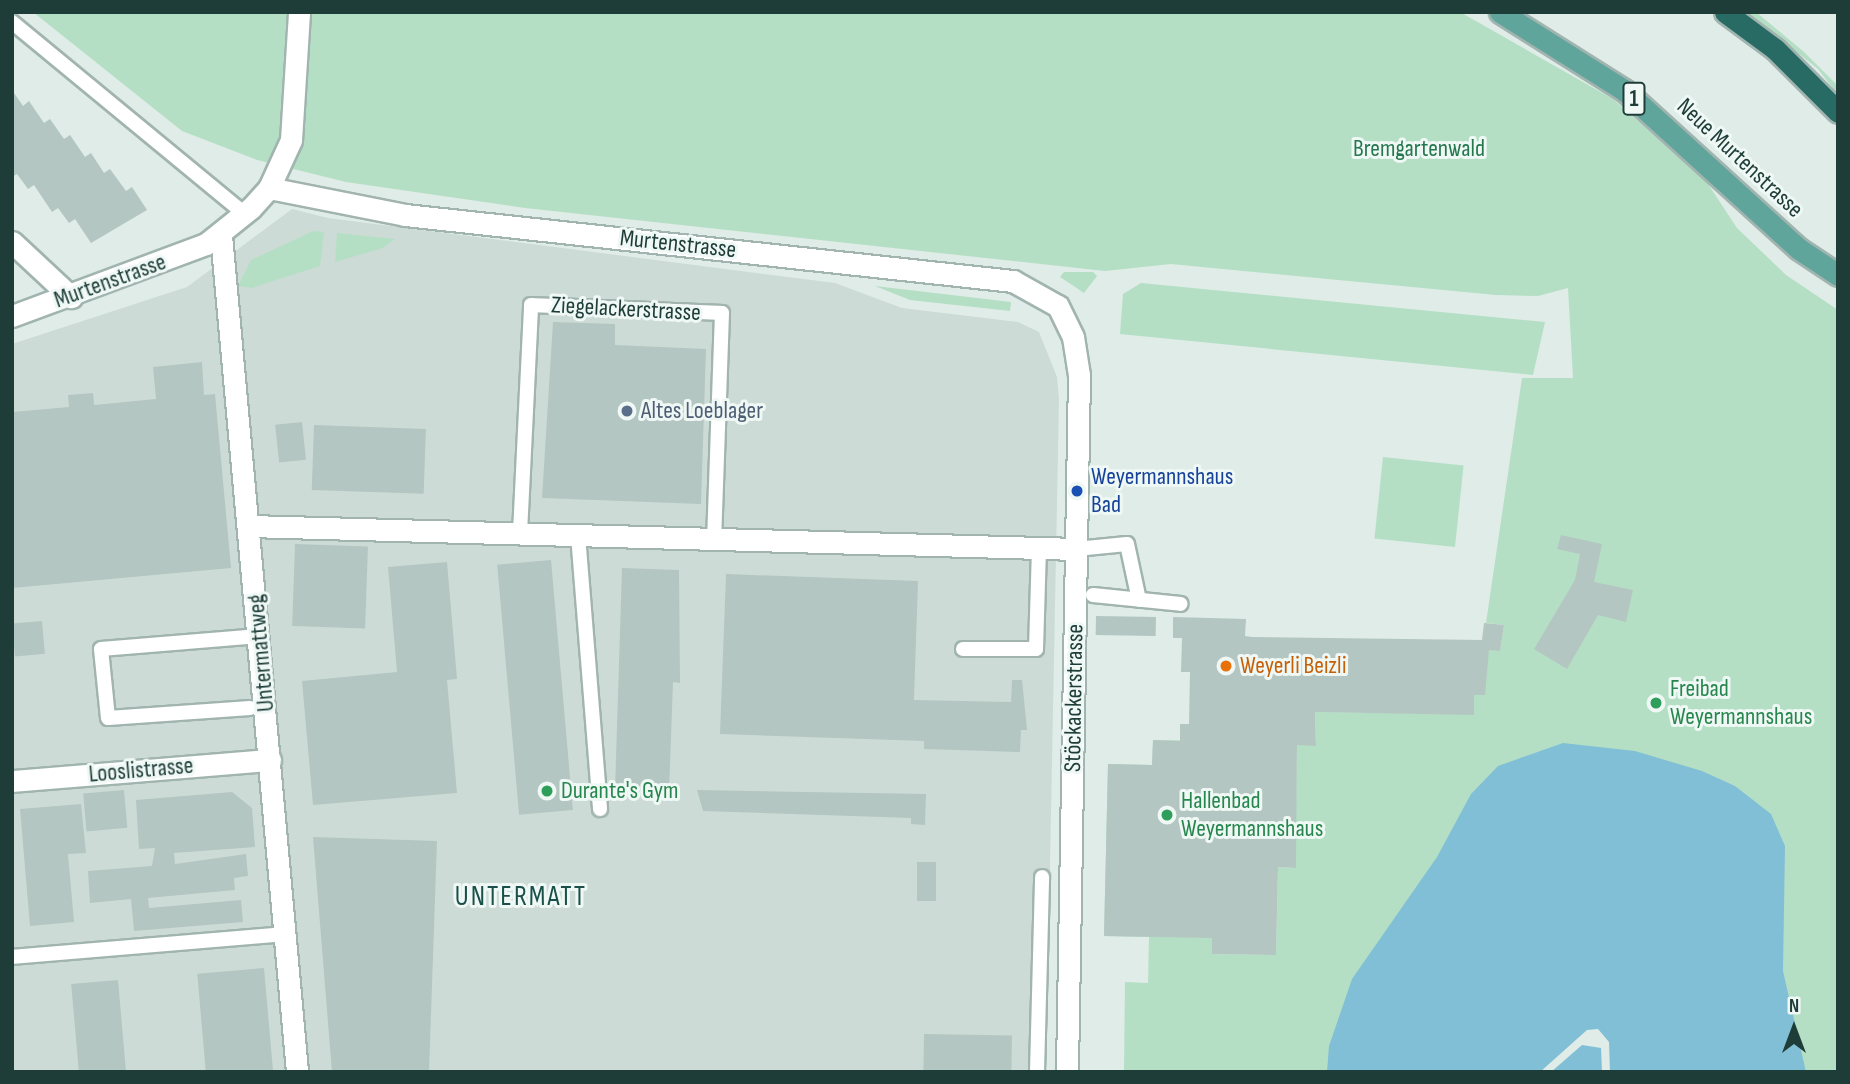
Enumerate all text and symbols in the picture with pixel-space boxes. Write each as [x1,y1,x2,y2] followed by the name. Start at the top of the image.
[1622,80,1646,118] road number: 1
[1671,92,1809,224] street label: Neue Murtenstrasse
[1353,135,1485,163] park label: Bremgartenwald
[618,224,738,264] street label: Murtenstrasse
[50,247,170,315] street label: Murtenstrasse
[550,291,702,327] street label: Ziegelackerstrasse
[641,397,763,425] place label: Altes Loeblager
[619,403,635,419] marker: Altes Loeblager
[1091,463,1233,519] place label: Weyermannshaus Bad
[1069,483,1085,499] marker: Weyermannshaus Bad
[242,593,280,713] street label: Untermattweg
[1058,624,1090,772] street label: Stöckackerstrasse
[1240,652,1346,680] place label: Weyerli Beizli
[1218,658,1234,674] marker: Weyerli Beizli
[1670,675,1812,731] place label: Freibad Weyermannshaus
[1648,695,1664,711] marker: Freibad Weyermannshaus
[88,751,194,789] street label: Looslistrasse
[561,777,678,805] place label: Durante's Gym
[539,783,555,799] marker: Durante's Gym
[1181,787,1323,843] place label: Hallenbad Weyermannshaus
[1159,807,1175,823] marker: Hallenbad Weyermannshaus
[456,880,586,914] district label: UNTERMATT
[1759,993,1829,1063] north arrow
[1789,995,1799,1018] text: N

